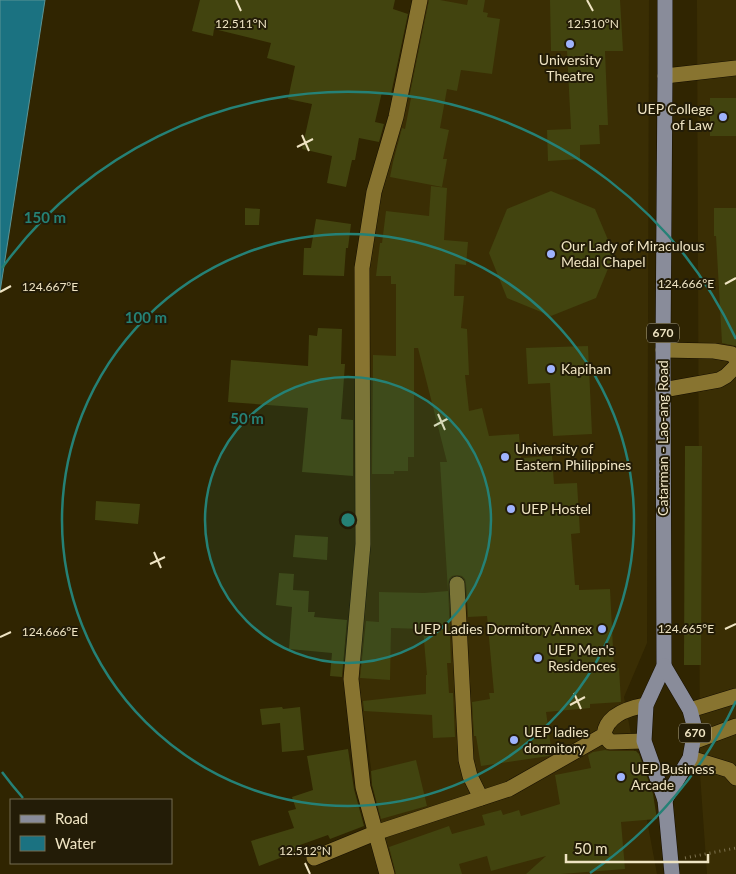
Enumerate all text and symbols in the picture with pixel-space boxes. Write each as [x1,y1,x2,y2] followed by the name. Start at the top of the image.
[215,16,267,31] text: 12.511°N
[567,16,619,31] text: 12.510°N
[564,38,576,50] marker: University Theatre
[539,51,602,84] place label: University Theatre
[637,100,713,133] place label: UEP College of Law
[717,111,729,123] marker: UEP College of Law
[24,208,66,226] text: 150 m
[561,237,705,270] place label: Our Lady of Miraculous Medal Chapel
[545,248,557,260] marker: Our Lady of Miraculous Medal Chapel
[658,276,714,291] text: 124.666°E
[22,279,78,294] text: 124.667°E
[125,308,167,326] text: 100 m
[647,323,679,342] road number: 670
[561,360,611,377] place label: Kapihan
[654,360,671,516] street label: Catarman - Lao-ang Road
[545,363,557,375] marker: Kapihan
[230,409,264,427] text: 50 m
[515,440,631,473] place label: University of Eastern Philippines
[499,451,511,463] marker: University of Eastern Philippines
[521,500,591,517] place label: UEP Hostel
[505,503,517,515] marker: UEP Hostel
[339,511,357,529] centre of rings
[414,620,592,637] place label: UEP Ladies Dormitory Annex
[658,621,714,636] text: 124.665°E
[596,623,608,635] marker: UEP Ladies Dormitory Annex
[22,624,78,639] text: 124.666°E
[548,641,616,674] place label: UEP Men's Residences
[532,652,544,664] marker: UEP Men's Residences
[524,723,589,756] place label: UEP ladies dormitory
[679,724,711,742] road number: 670
[508,734,520,746] marker: UEP ladies dormitory
[631,760,714,793] place label: UEP Business Arcade
[615,771,627,783] marker: UEP Business Arcade
[10,799,172,864] legend
[55,809,88,827] text: Road
[566,832,708,864] scale bar
[55,834,96,852] text: Water
[574,839,608,857] text: 50 m
[279,843,331,858] text: 12.512°N

